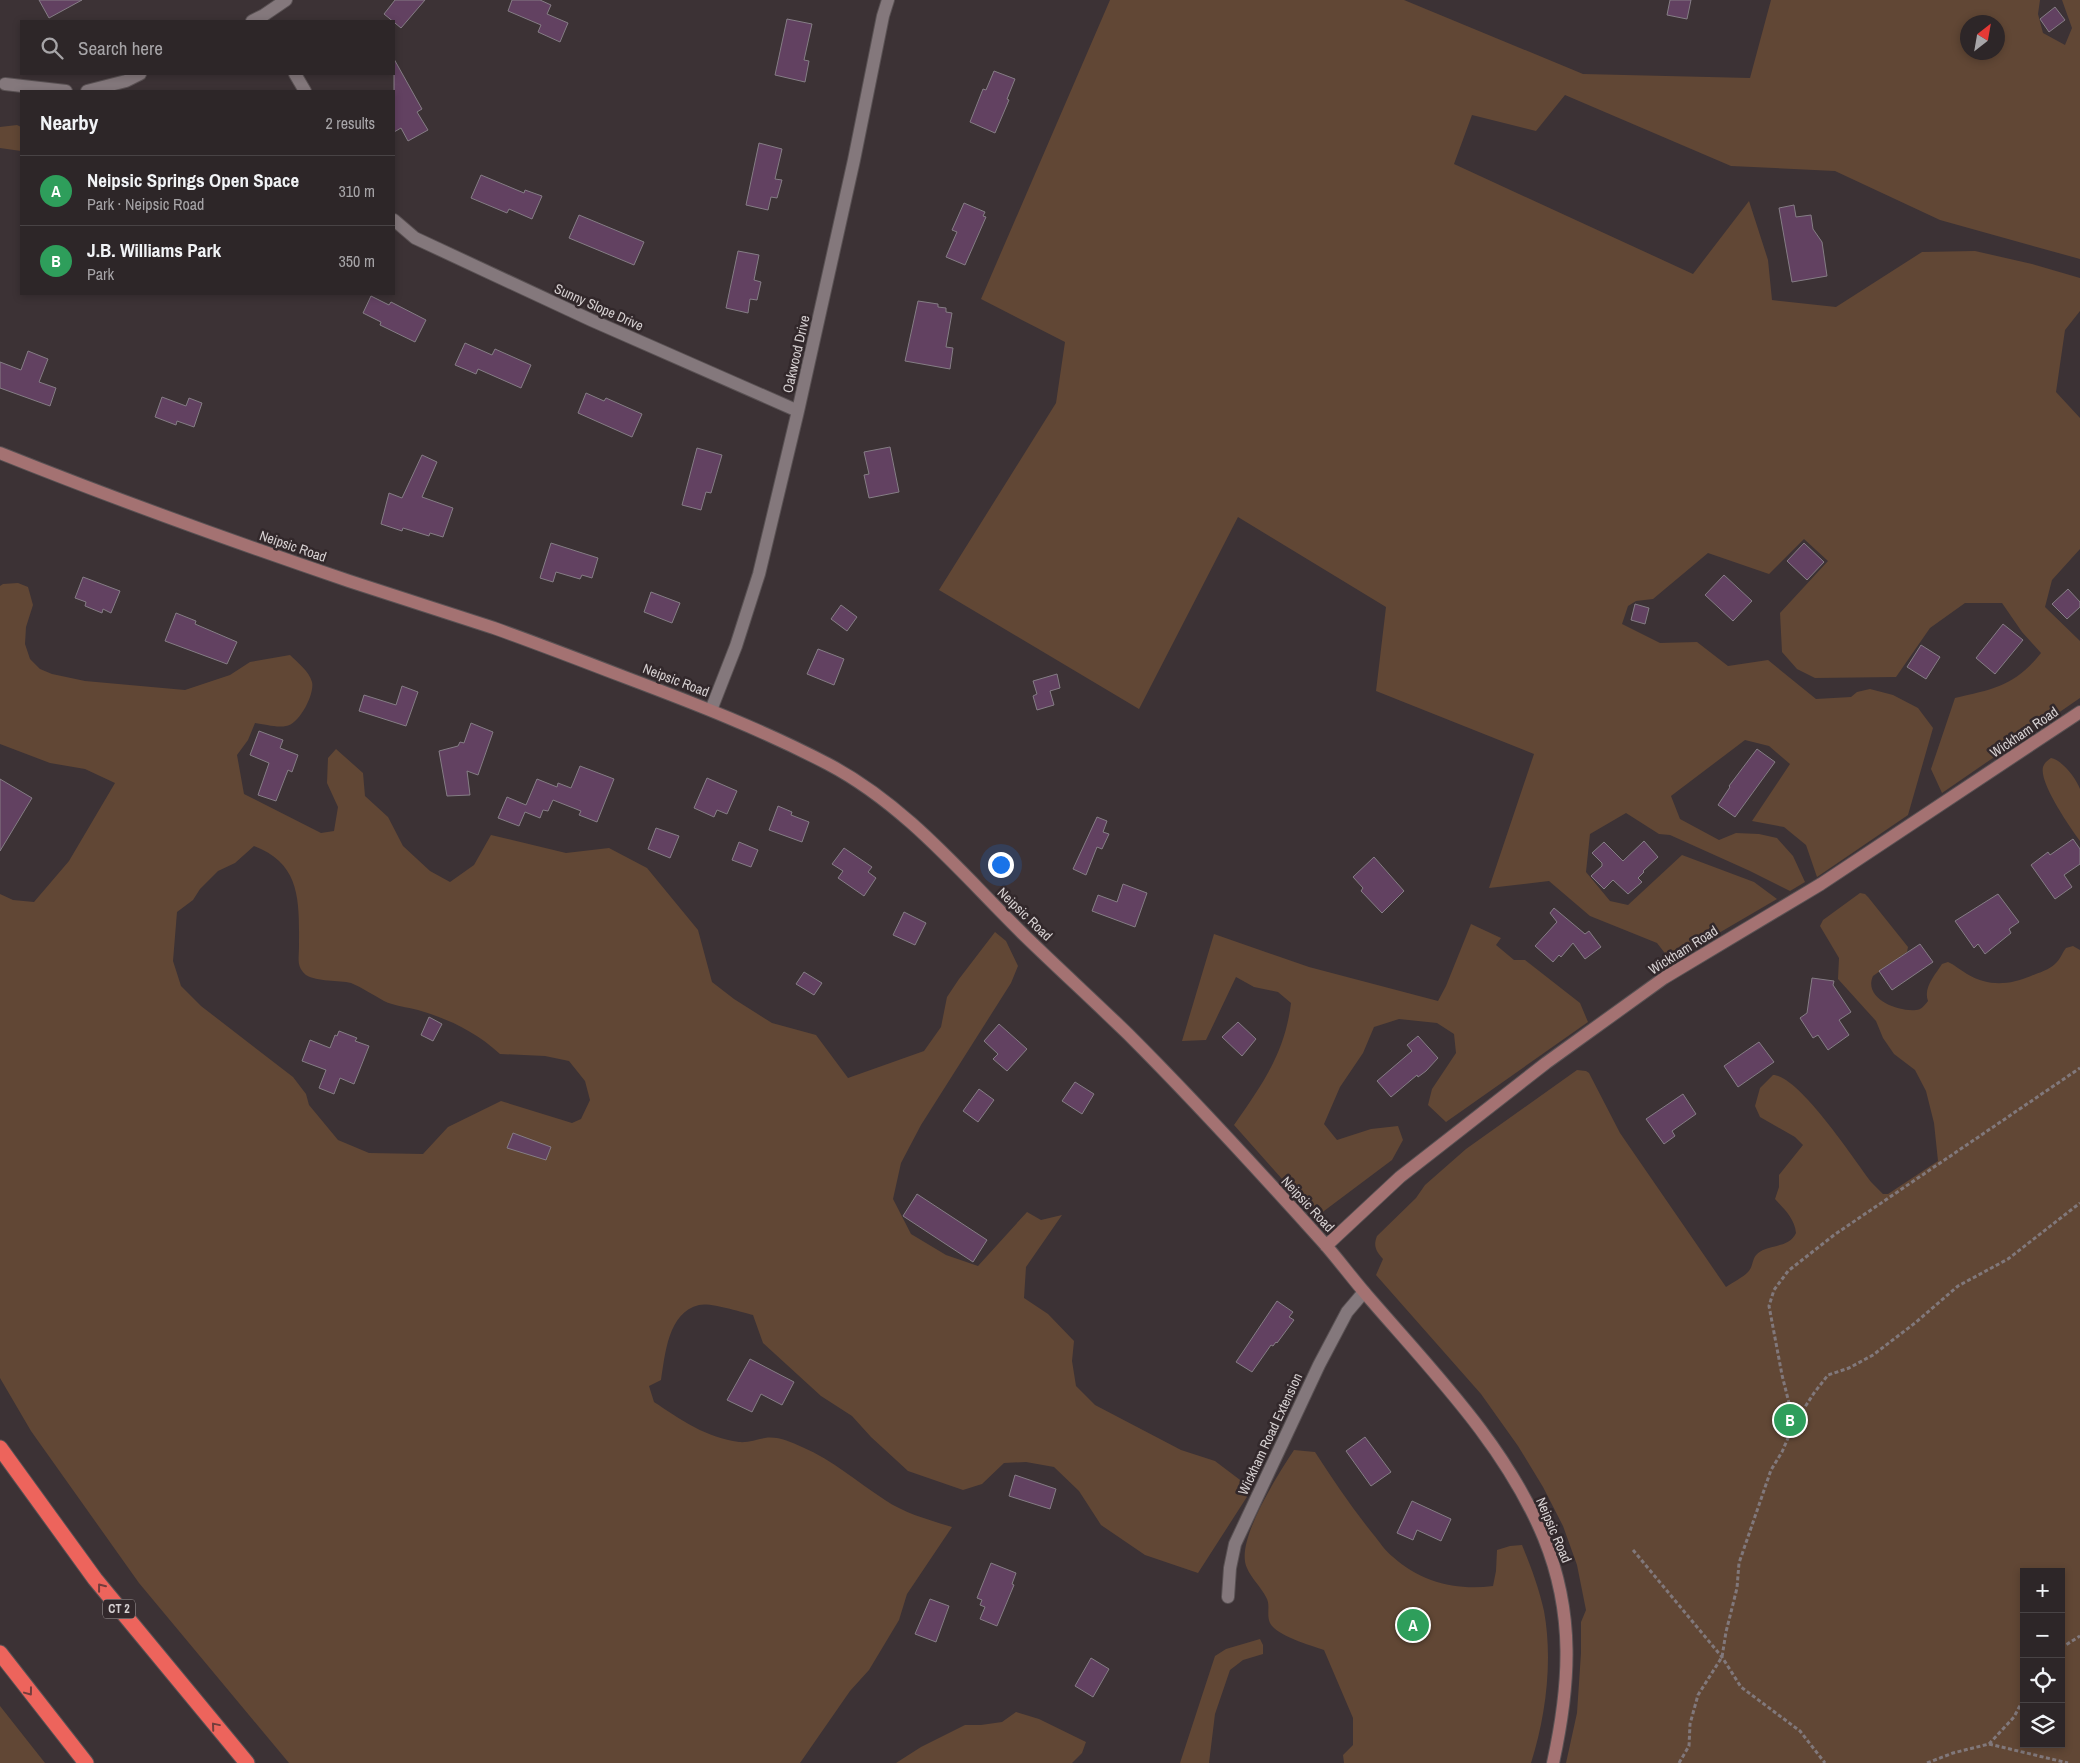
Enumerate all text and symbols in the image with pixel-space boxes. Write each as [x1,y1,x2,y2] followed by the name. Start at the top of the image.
[1960,15,2005,60] north arrow
[20,20,395,75] search box
[38,34,66,62] icon: search
[78,35,163,61] text: Search here
[40,108,98,137] text: Nearby
[325,112,375,134] text: 2 results
[87,167,299,193] text: Neipsic Springs Open Space
[51,180,61,202] text: A
[339,180,375,202] text: 310 m
[87,193,204,215] text: Park · Neipsic Road
[87,237,221,263] text: J.B. Williams Park
[51,250,61,272] text: B
[339,250,375,272] text: 350 m
[87,263,114,285] text: Park
[552,279,646,335] street label: Sunny Slope Drive
[778,313,814,395] street label: Oakwood Drive
[257,526,329,566] street label: Neipsic Road
[640,659,712,701] street label: Neipsic Road
[1986,703,2062,761] street label: Wickham Road
[988,852,1014,878] your location
[994,883,1056,945] street label: Neipsic Road
[1645,922,1721,978] street label: Wickham Road
[1278,1172,1338,1236] street label: Neipsic Road
[1234,1370,1306,1498] street label: Wickham Road Extension
[1774,1401,1806,1439] pin: B
[1532,1494,1576,1566] street label: Neipsic Road
[2020,1568,2065,1748] map controls
[2020,1568,2065,1613] button: +
[98,1583,107,1593] one-way arrow
[103,1600,135,1618] road number: CT 2
[1397,1606,1429,1644] pin: A
[2020,1613,2065,1658] button: −
[2020,1658,2065,1703] button: locate
[24,1686,32,1695] one-way arrow
[2020,1703,2065,1748] button: layers
[212,1723,221,1732] one-way arrow

